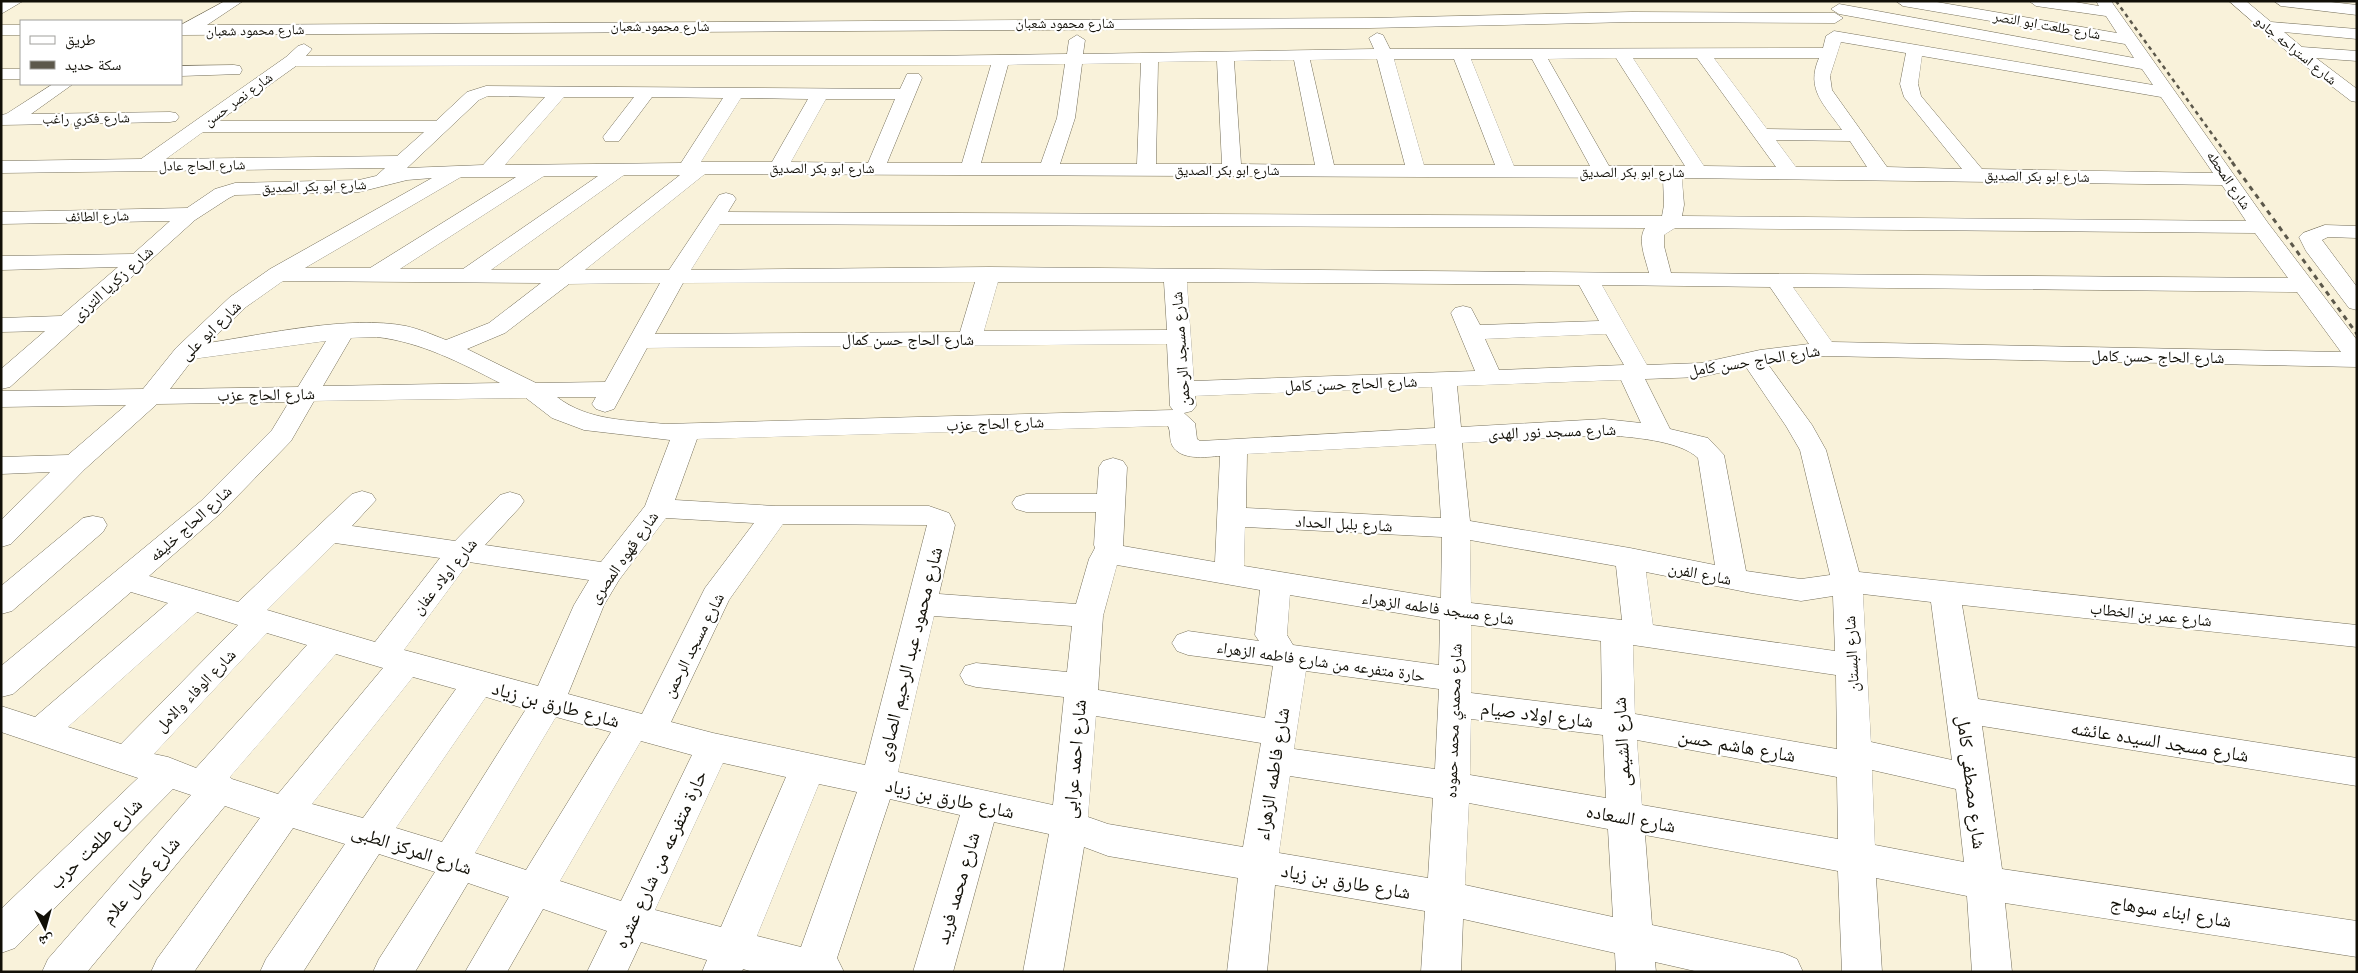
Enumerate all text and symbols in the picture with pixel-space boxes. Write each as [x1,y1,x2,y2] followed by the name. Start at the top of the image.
[1991,7,2102,44] street label: شارع طلعت ابو النصر
[2251,11,2341,89] street label: شارع استراحه جادو
[1016,14,1114,33] street label: شارع محمود شعبان
[611,17,709,36] street label: شارع محمود شعبان
[20,20,182,85] legend
[205,20,305,41] street label: شارع محمود شعبان
[65,30,96,50] text: طريق
[65,55,122,74] text: سكة حديد
[200,68,277,131] street label: شارع نصر حسن
[42,108,130,130] street label: شارع فكري راغب
[2202,147,2255,213] street label: شارع المحطه
[158,155,246,176] street label: شارع الحاج عادل
[769,159,875,178] street label: شارع ابو بكر الصديق
[1174,161,1280,180] street label: شارع ابو بكر الصديق
[1579,163,1685,182] street label: شارع ابو بكر الصديق
[1984,166,2090,187] street label: شارع ابو بكر الصديق
[261,175,367,198] street label: شارع ابو بكر الصديق
[65,206,129,227] street label: شارع الطائف
[67,241,158,326] street label: شارع زكريا الترزى
[1166,291,1195,407] street label: شارع مسجد الرحمن
[175,296,246,365] street label: شارع ابو على
[842,329,974,350] street label: شارع الحاج حسن كمال
[1687,340,1821,381] street label: شارع الحاج حسن كامل
[2091,345,2225,368] street label: شارع الحاج حسن كامل
[1284,371,1418,396] street label: شارع الحاج حسن كامل
[217,383,315,406] street label: شارع الحاج عزب
[946,411,1044,436] street label: شارع الحاج عزب
[1488,419,1616,444] street label: شارع مسجد نور الهدى
[145,481,236,566] street label: شارع الحاج خليفه
[584,507,663,608] street label: شارع قهوه المصرى
[1295,510,1393,537] street label: شارع بلبل الحداد
[407,534,482,619] street label: شارع اولاد عفان
[871,544,948,764] street label: شارع محمود عبد الرحيم الصاوى
[1667,557,1733,590] street label: شارع الفرن
[1360,587,1515,630] street label: شارع مسجد فاطمه الزهراء
[658,589,729,701] street label: شارع مسجد الرحمن
[2089,598,2213,631] street label: شارع عمر بن الخطاب
[1839,615,1864,693] street label: شارع البستان
[1215,636,1427,687] street label: حارة متفرعه من شارع فاطمه الزهراء
[1440,643,1469,799] street label: شارع محمدي محمد حموده
[150,644,240,736] street label: شارع الوفاء والامل
[490,675,622,733] street label: شارع طارق بن زياد
[1479,695,1595,735] street label: شارع اولاد صيام
[1607,696,1635,788] street label: شارع الشيمى
[1057,698,1091,820] street label: شارع احمد عرابى
[1250,706,1294,842] street label: شارع فاطمه الزهراء
[1952,714,1992,850] street label: شارع مصطفى كامل
[2069,715,2251,767] street label: شارع مسجد السيده عائشه
[1676,723,1798,768] street label: شارع هاشم حسن
[608,766,712,952] street label: حارة متفرعه من شارع عشره
[883,773,1017,823] street label: شارع طارق بن زياد
[43,792,147,894] street label: شارع طلعت حرب
[1584,798,1678,838] street label: شارع السعاده
[349,818,475,880] street label: شارع المركز الطبى
[930,829,984,947] street label: شارع محمد فريد
[95,831,186,930] street label: شارع كمال علام
[1279,858,1413,904] street label: شارع طارق بن زياد
[2109,890,2233,932] street label: شارع ابناء سوهاج
[20,903,70,953] north arrow
[38,931,55,951] text: ش

